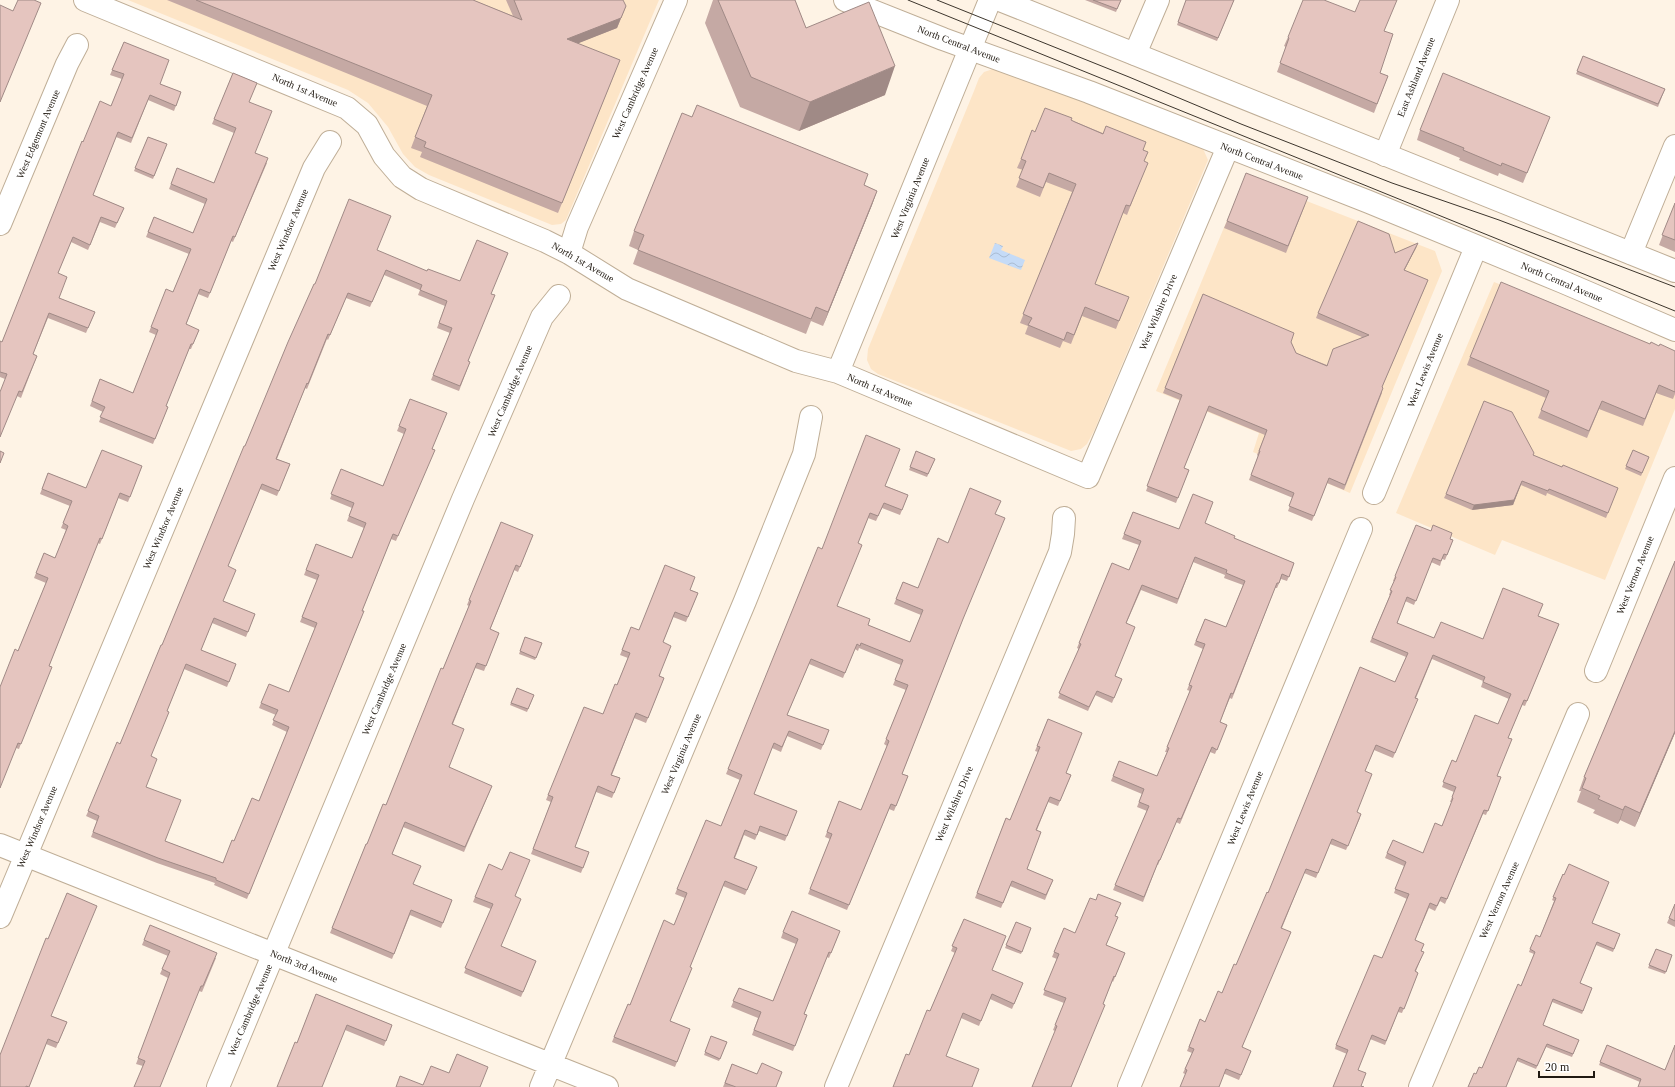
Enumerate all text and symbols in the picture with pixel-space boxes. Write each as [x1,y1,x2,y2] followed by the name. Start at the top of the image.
[916,23,1002,65] street label: North Central Avenue
[1395,35,1437,118] street label: East Ashland Avenue
[610,45,660,140] street label: West Cambridge Avenue
[271,71,340,109] street label: North 1st Avenue
[14,87,62,180] street label: West Edgemont Avenue
[1219,140,1305,182] street label: North Central Avenue
[889,155,932,240] street label: West Virginia Avenue
[266,187,311,273] street label: West Windsor Avenue
[550,240,616,284] street label: North 1st Avenue
[1520,260,1605,304] street label: North Central Avenue
[1137,272,1179,352] street label: West Wilshire Drive
[1405,331,1445,409] street label: West Lewis Avenue
[486,343,535,439] street label: West Cambridge Avenue
[846,371,915,409] street label: North 1st Avenue
[141,485,186,571] street label: West Windsor Avenue
[1614,534,1656,616] street label: West Vernon Avenue
[360,641,409,737] street label: West Cambridge Avenue
[659,711,703,796] street label: West Virginia Avenue
[933,764,975,844] street label: West Wilshire Drive
[1225,769,1265,847] street label: West Lewis Avenue
[15,784,60,870] street label: West Windsor Avenue
[1477,859,1521,940] street label: West Vernon Avenue
[269,948,340,985] street label: North 3rd Avenue
[226,962,275,1058] street label: West Cambridge Avenue
[1539,1053,1594,1079] scale bar
[1545,1060,1570,1074] text: 20 m

